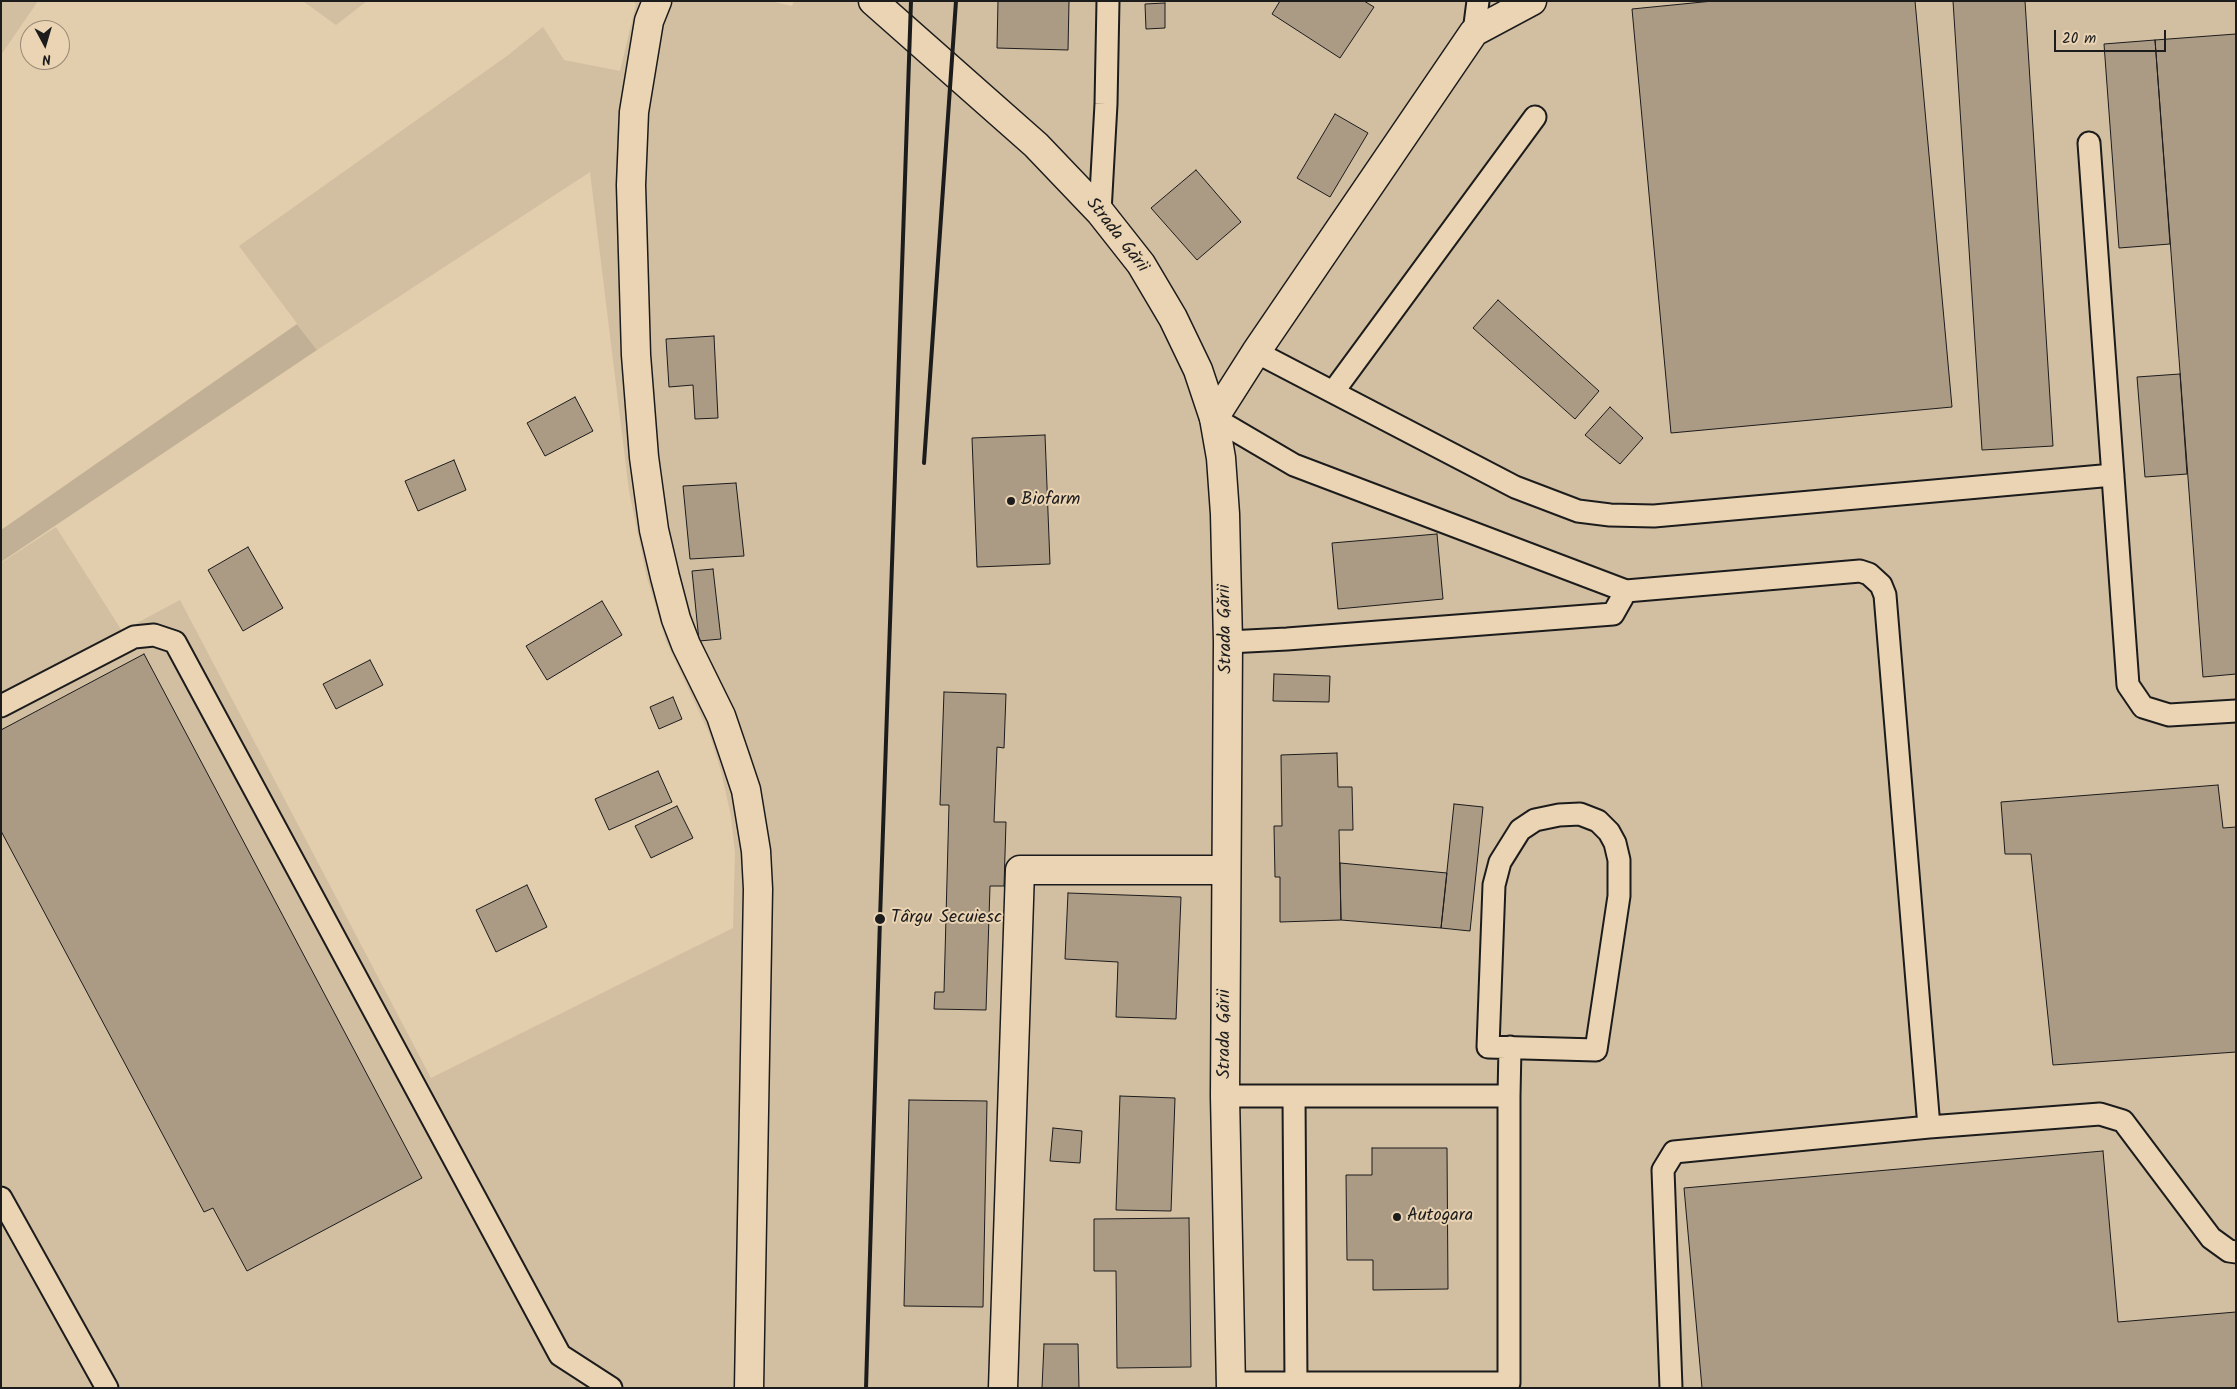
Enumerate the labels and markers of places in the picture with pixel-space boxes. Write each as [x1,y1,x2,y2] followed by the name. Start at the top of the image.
[1021,490,1080,512] place label: Biofarm
[1005,495,1017,507] marker: Biofarm
[891,908,1002,930] place label: Târgu Secuiesc
[873,912,887,926] marker: Târgu Secuiesc
[1407,1206,1473,1228] place label: Autogara
[1391,1211,1403,1223] marker: Autogara

